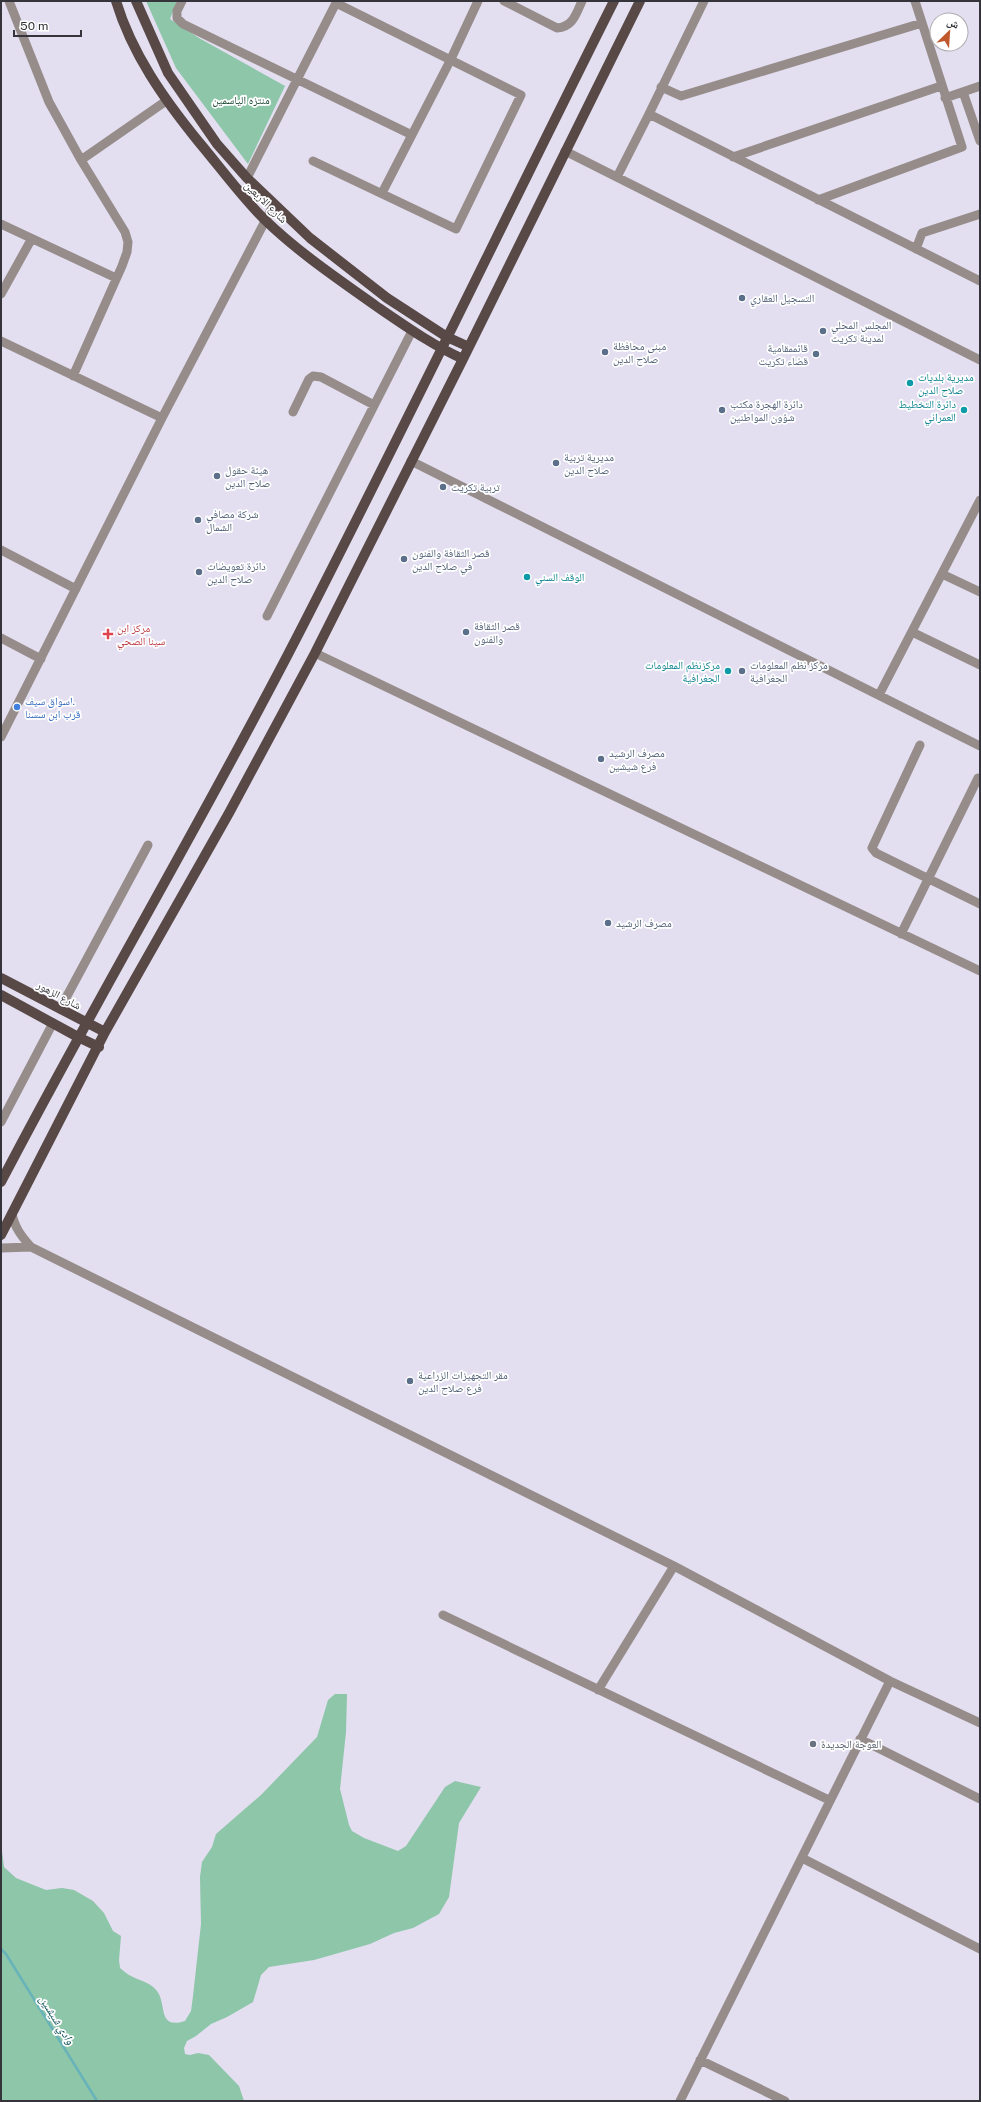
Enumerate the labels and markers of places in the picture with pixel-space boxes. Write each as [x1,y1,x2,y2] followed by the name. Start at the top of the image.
[750,292,814,307] place label: التسجيل العقاري
[737,293,747,303] marker: التسجيل العقاري
[831,319,891,344] place label: المجلس المحلي لمدينة تكريت
[818,326,828,336] marker: المجلس المحلي لمدينة تكريت
[613,340,666,366] place label: مبنى محافظة صلاح الدين
[759,342,808,367] place label: قائممقامية قضاء تكريت
[600,347,610,357] marker: مبنى محافظة صلاح الدين
[811,349,821,359] marker: قائممقامية قضاء تكريت
[918,371,974,397] place label: مديرية بلديات صلاح الدين
[905,378,915,388] marker: مديرية بلديات صلاح الدين
[730,398,803,424] place label: دائرة الهجرة مكتب شؤون المواطنين
[899,398,956,426] place label: دائرة التخطيط العمراني
[717,405,727,415] marker: دائرة الهجرة مكتب شؤون المواطنين
[959,405,969,415] marker: دائرة التخطيط العمراني
[564,451,614,477] place label: مديرية تربية صلاح الدين
[551,458,561,468] marker: مديرية تربية صلاح الدين
[225,464,270,490] place label: هيئة حقول صلاح الدين
[212,471,222,481] marker: هيئة حقول صلاح الدين
[451,481,501,493] place label: تربية تكريت
[438,482,448,492] marker: تربية تكريت
[206,508,258,534] place label: شركة مصافي الشمال
[193,515,203,525] marker: شركة مصافي الشمال
[412,547,490,575] place label: قصر الثقافة والفنون في صلاح الدين
[399,554,409,564] marker: قصر الثقافة والفنون في صلاح الدين
[207,560,266,586] place label: دائرة تعويضات صلاح الدين
[194,567,204,577] marker: دائرة تعويضات صلاح الدين
[535,571,584,586] place label: الوقف السني
[522,572,532,582] marker: الوقف السني
[474,620,520,646] place label: قصر الثقافة والفنون
[117,622,165,650] place label: مركز ابن سينا الصحي
[461,627,471,637] marker: قصر الثقافة والفنون
[102,628,114,640] marker: مركز ابن سينا الصحي
[645,659,720,684] place label: مركزنظم المعلومات الجغرافية
[750,659,828,684] place label: مركز نظم المعلومات الجغرافية
[723,666,733,676] marker: مركزنظم المعلومات الجغرافية
[737,666,747,676] marker: مركز نظم المعلومات الجغرافية
[25,695,81,721] place label: اسواق سيف. قرب ابن سسنا
[12,702,22,712] marker: اسواق سيف. قرب ابن سسنا
[609,747,665,773] place label: مصرف الرشيد فرع شيشين
[596,754,606,764] marker: مصرف الرشيد فرع شيشين
[616,917,672,929] place label: مصرف الرشيد
[603,918,613,928] marker: مصرف الرشيد
[418,1369,508,1395] place label: مقر التجهيزات الزراعية فرع صلاح الدين
[405,1376,415,1386] marker: مقر التجهيزات الزراعية فرع صلاح الدين
[821,1738,881,1750] place label: العوجة الجديدة
[808,1739,818,1749] marker: العوجة الجديدة

